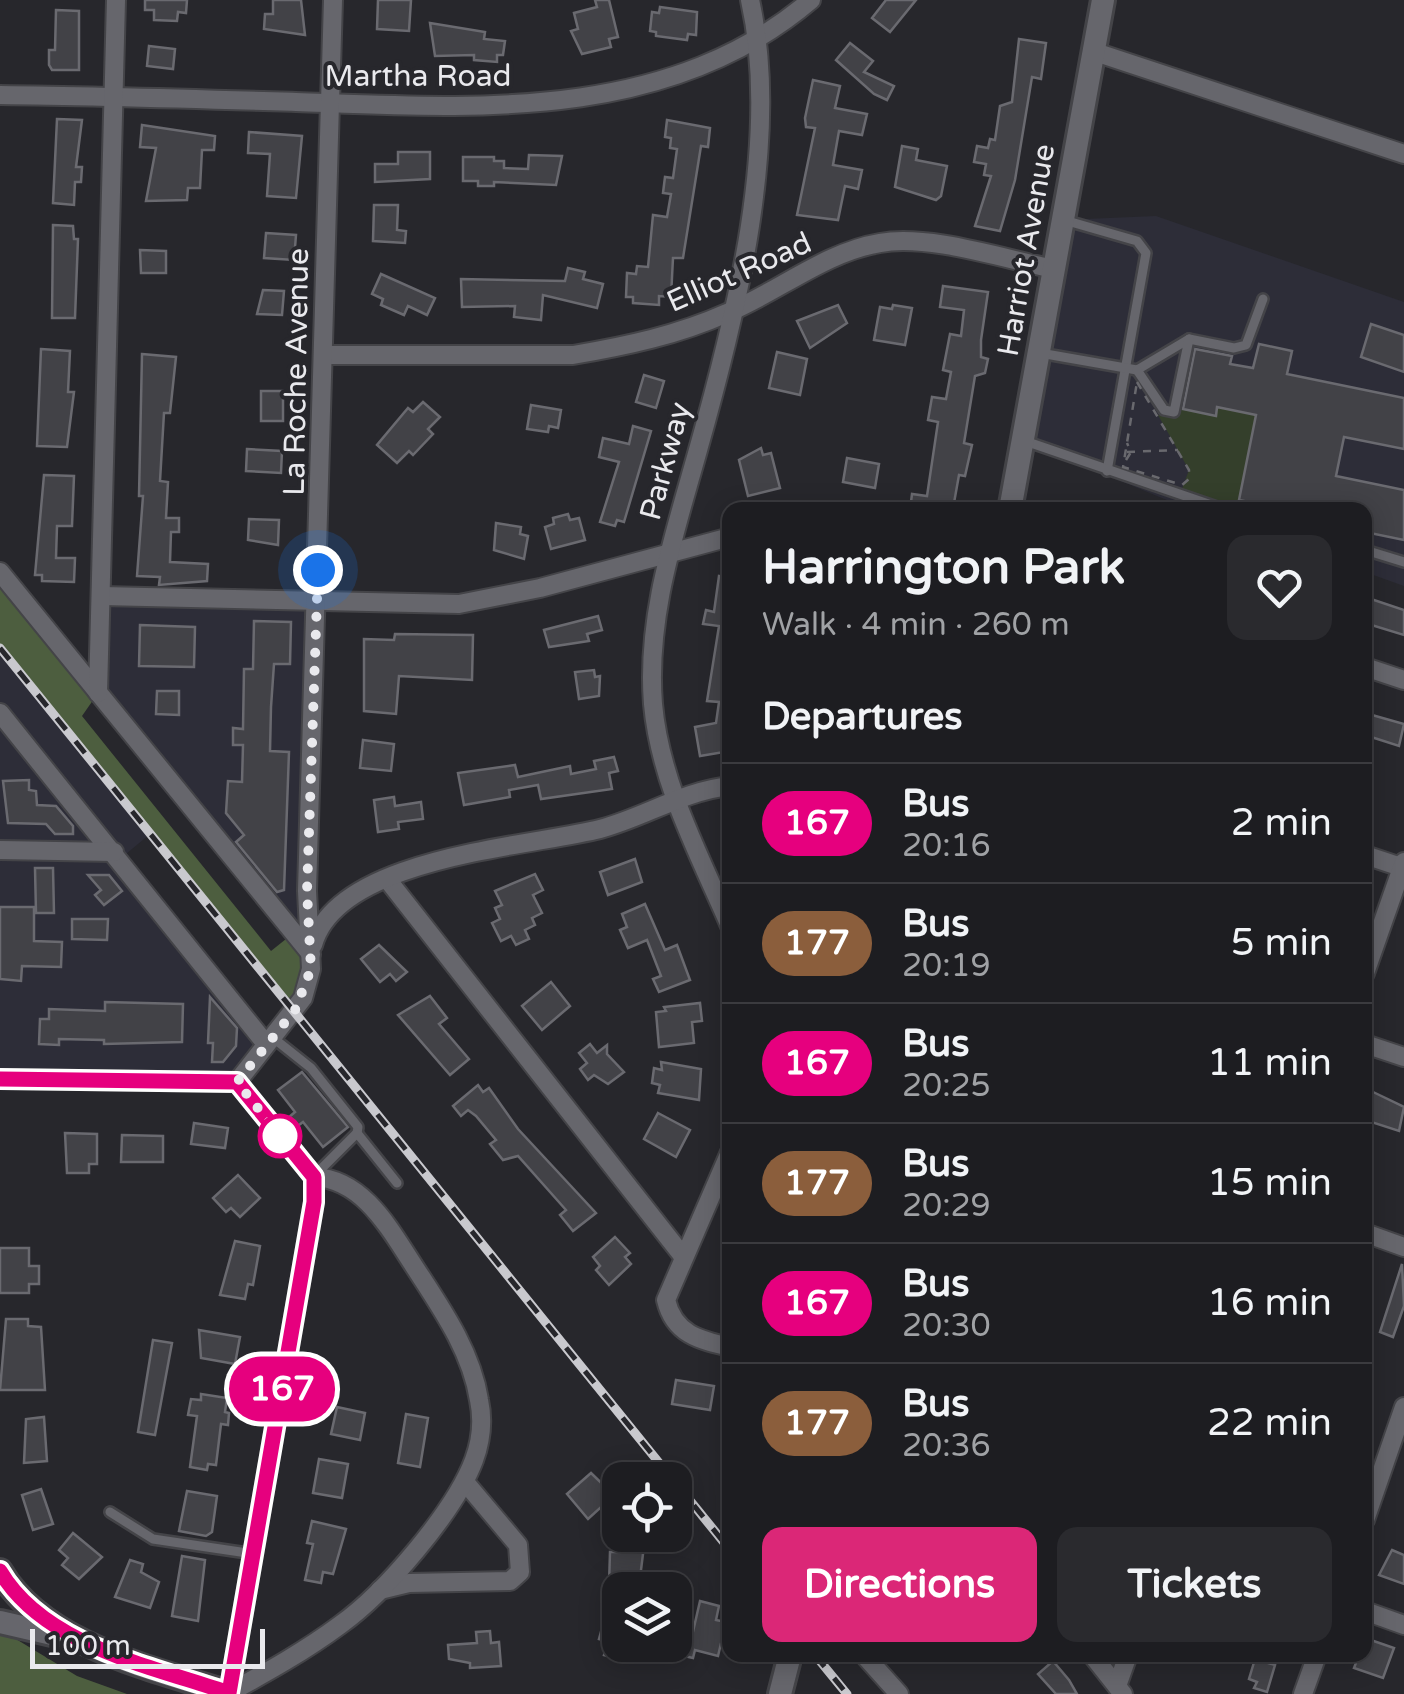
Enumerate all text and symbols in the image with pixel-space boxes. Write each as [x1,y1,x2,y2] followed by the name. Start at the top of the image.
[324,58,512,95] street label: Martha Road
[990,141,1063,359] street label: Harriot Avenue
[661,224,817,321] street label: Elliot Road
[276,248,317,496] street label: La Roche Avenue
[632,398,699,524] street label: Parkway
[1227,535,1332,640] button: heart
[762,539,1125,597] text: Harrington Park
[293,545,343,595] your location
[762,606,1070,644] text: Walk · 4 min · 260 m
[762,694,963,740] text: Departures
[902,781,969,827] text: Bus
[1231,800,1332,846] text: 2 min
[784,802,850,844] text: 167
[902,827,991,865] text: 20:16
[902,901,969,947] text: Bus
[1231,920,1332,966] text: 5 min
[784,922,850,964] text: 177
[902,947,991,985] text: 20:19
[902,1021,969,1067] text: Bus
[1207,1040,1332,1086] text: 11 min
[784,1042,850,1084] text: 167
[902,1067,991,1105] text: 20:25
[259,1115,301,1157] unlabelled marker
[902,1141,969,1187] text: Bus
[1207,1160,1332,1206] text: 15 min
[784,1162,850,1204] text: 177
[902,1187,991,1225] text: 20:29
[902,1261,969,1307] text: Bus
[1207,1280,1332,1326] text: 16 min
[784,1282,850,1324] text: 167
[902,1307,991,1345] text: 20:30
[224,1356,340,1422] line badge: 167
[249,1368,315,1410] text: 167
[902,1381,969,1427] text: Bus
[1207,1400,1332,1446] text: 22 min
[784,1402,850,1444] text: 177
[902,1427,991,1465] text: 20:36
[602,1462,692,1662] map controls
[602,1462,692,1552] button: locate
[762,1527,1037,1642] button: Directions
[1057,1527,1332,1642] button: Tickets
[602,1572,692,1662] button: layers
[30,1624,265,1668] scale bar
[45,1629,131,1663] text: 100 m

